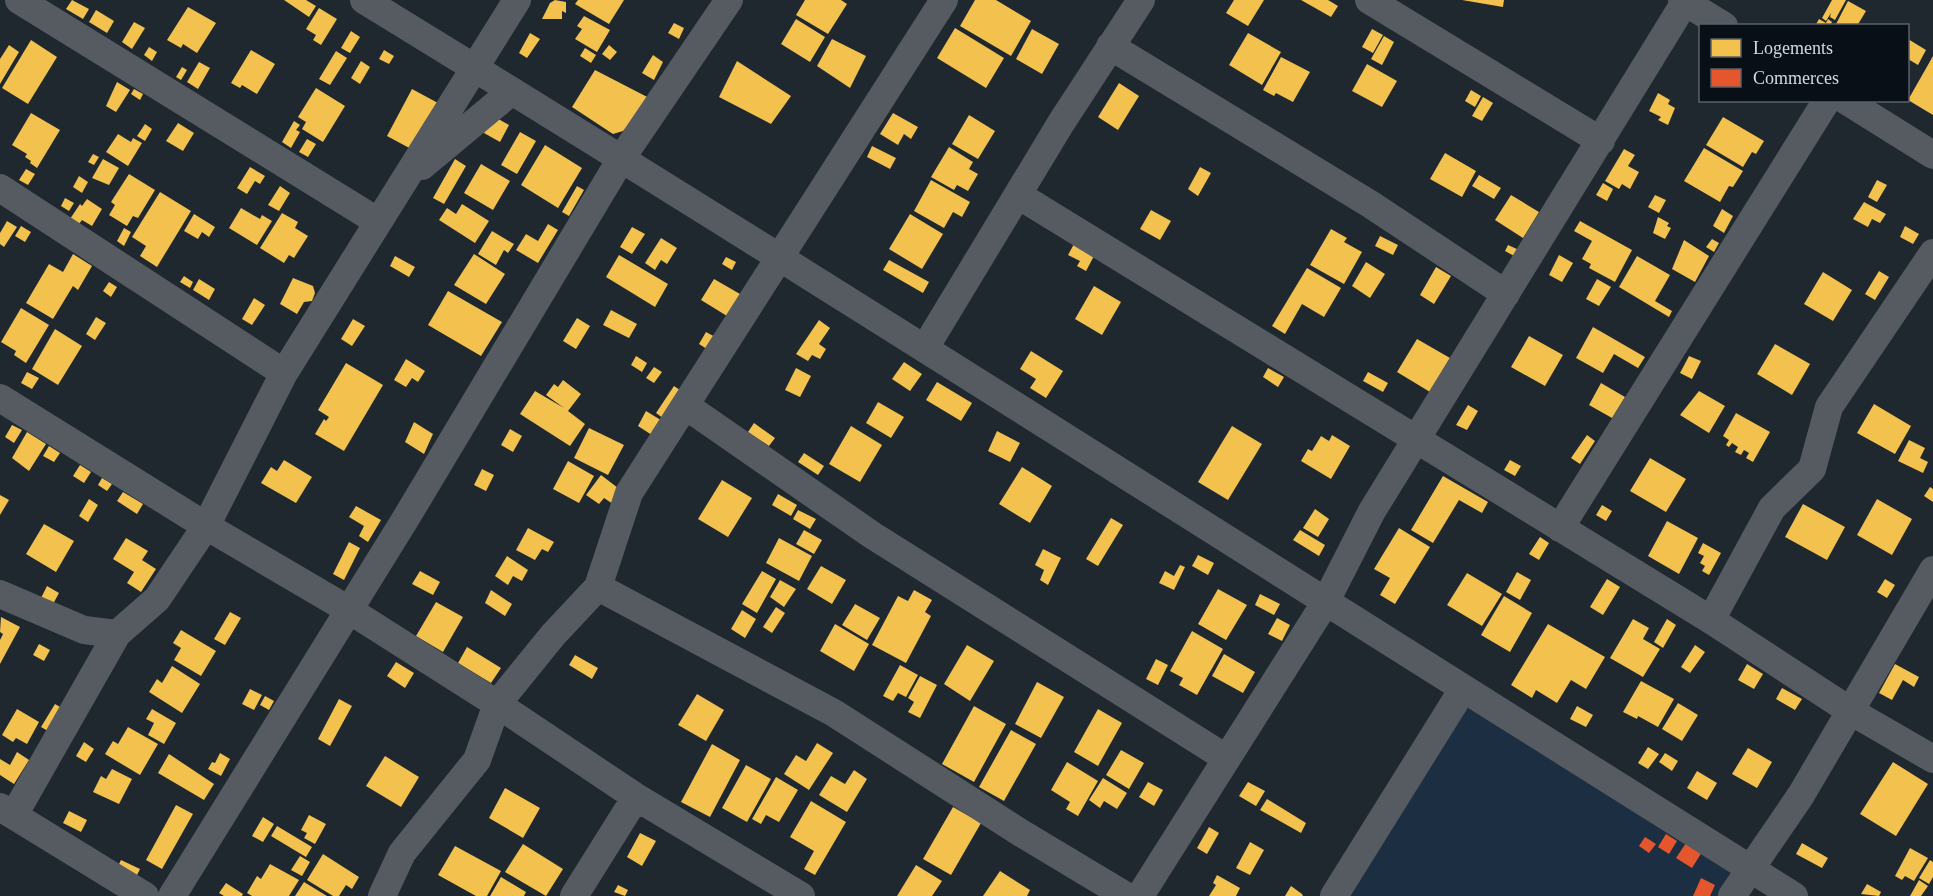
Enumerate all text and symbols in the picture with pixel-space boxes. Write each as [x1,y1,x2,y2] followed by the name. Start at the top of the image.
[1699,24,1909,102] legend
[1753,38,1833,58] text: Logements
[1753,68,1839,88] text: Commerces

